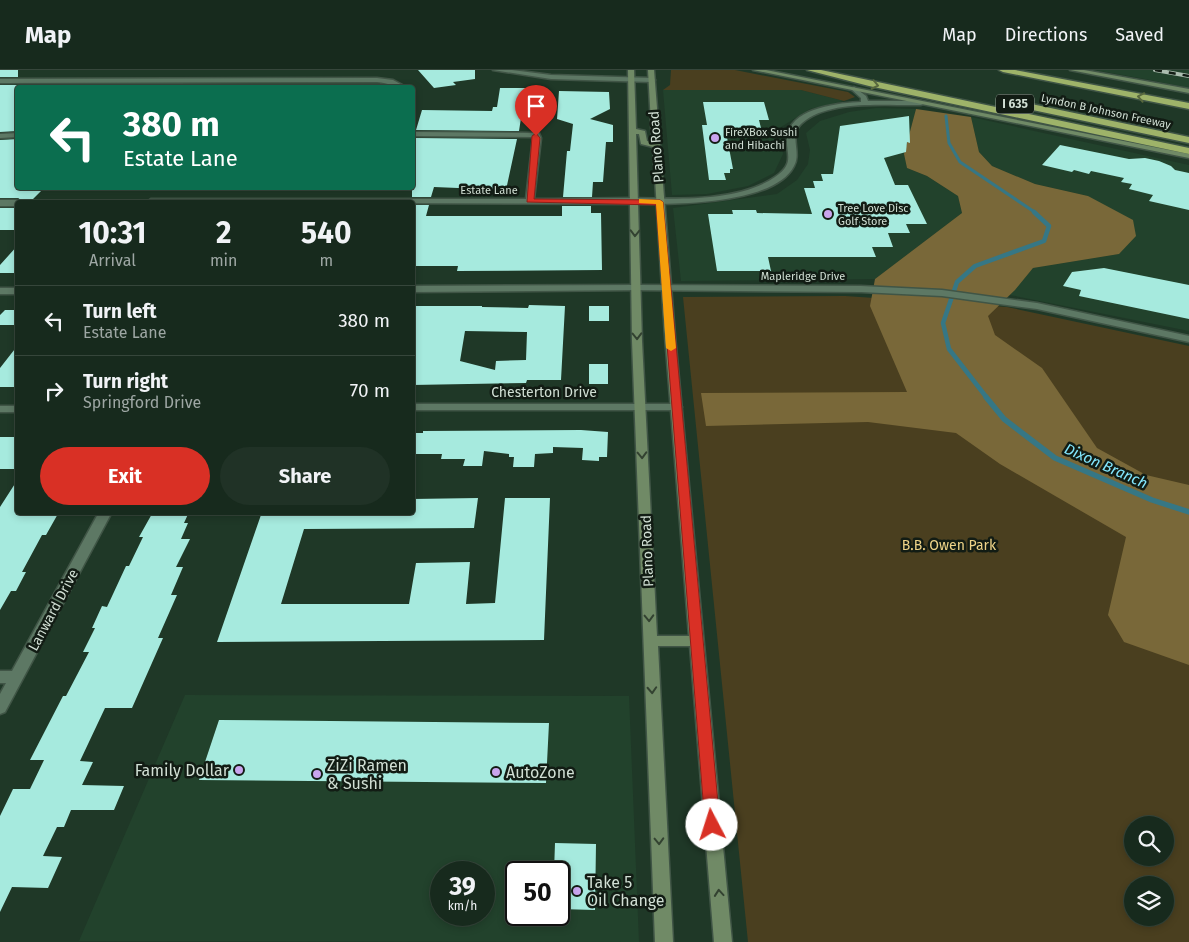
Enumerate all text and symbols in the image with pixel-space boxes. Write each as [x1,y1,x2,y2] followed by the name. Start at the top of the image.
[25,21,71,49] text: Map
[942,24,977,46] text: Map
[1005,24,1087,46] text: Directions
[1115,24,1164,46] text: Saved
[871,80,880,90] one-way arrow
[515,85,557,136] pin
[1040,91,1172,132] street label: Lyndon B Johnson Freeway
[522,92,550,120] icon: arrive
[1137,92,1146,102] one-way arrow
[996,94,1034,114] road number: I 635
[123,103,220,145] text: 380 m
[40,105,105,170] icon: left
[646,110,667,183] street label: Plano Road
[725,126,797,152] place label: FireXBox Sushi and Hibachi
[709,132,721,144] marker: FireXBox Sushi and Hibachi
[123,145,238,172] text: Estate Lane
[460,184,518,197] street label: Estate Lane
[838,202,909,228] place label: Tree Love Disc Golf Store
[822,208,834,220] marker: Tree Love Disc Golf Store
[78,215,146,251] text: 10:31
[216,215,231,251] text: 2
[301,215,352,251] text: 540
[630,229,640,237] one-way arrow
[89,251,136,270] text: Arrival
[210,251,238,270] text: min
[319,251,333,270] text: m
[761,270,845,283] street label: Mapleridge Drive
[83,300,157,323] text: Turn left
[40,307,68,335] icon: left
[338,309,390,332] text: 380 m
[83,323,166,342] text: Estate Lane
[631,333,642,341] one-way arrow
[83,370,168,393] text: Turn right
[40,377,68,405] icon: right
[350,379,390,402] text: 70 m
[491,384,597,401] street label: Chesterton Drive
[83,393,201,412] text: Springford Drive
[1062,440,1150,492] water label: Dixon Branch
[40,447,210,505] button: Exit
[220,447,390,505] button: Share
[637,452,647,460] one-way arrow
[638,515,657,587] street label: Plano Road
[902,537,997,554] park label: B.B. Owen Park
[25,566,82,654] street label: Lanward Drive
[643,614,654,622] one-way arrow
[647,686,657,694] one-way arrow
[327,756,407,793] place label: ZiZi Ramen & Sushi
[135,761,230,780] place label: Family Dollar
[506,763,575,782] place label: AutoZone
[233,764,245,776] marker: Family Dollar
[490,766,502,778] marker: AutoZone
[311,768,323,780] marker: ZiZi Ramen & Sushi
[685,798,737,850] position arrow
[1124,816,1174,926] map controls
[1124,816,1174,866] button: search
[654,837,665,845] one-way arrow
[505,861,570,926] speed limit sign: 50
[449,872,476,902] text: 39
[587,873,665,910] place label: Take 5 Oil Change
[1124,876,1174,926] button: layers
[571,885,583,897] marker: Take 5 Oil Change
[714,889,725,897] one-way arrow
[448,899,477,913] text: km/h

